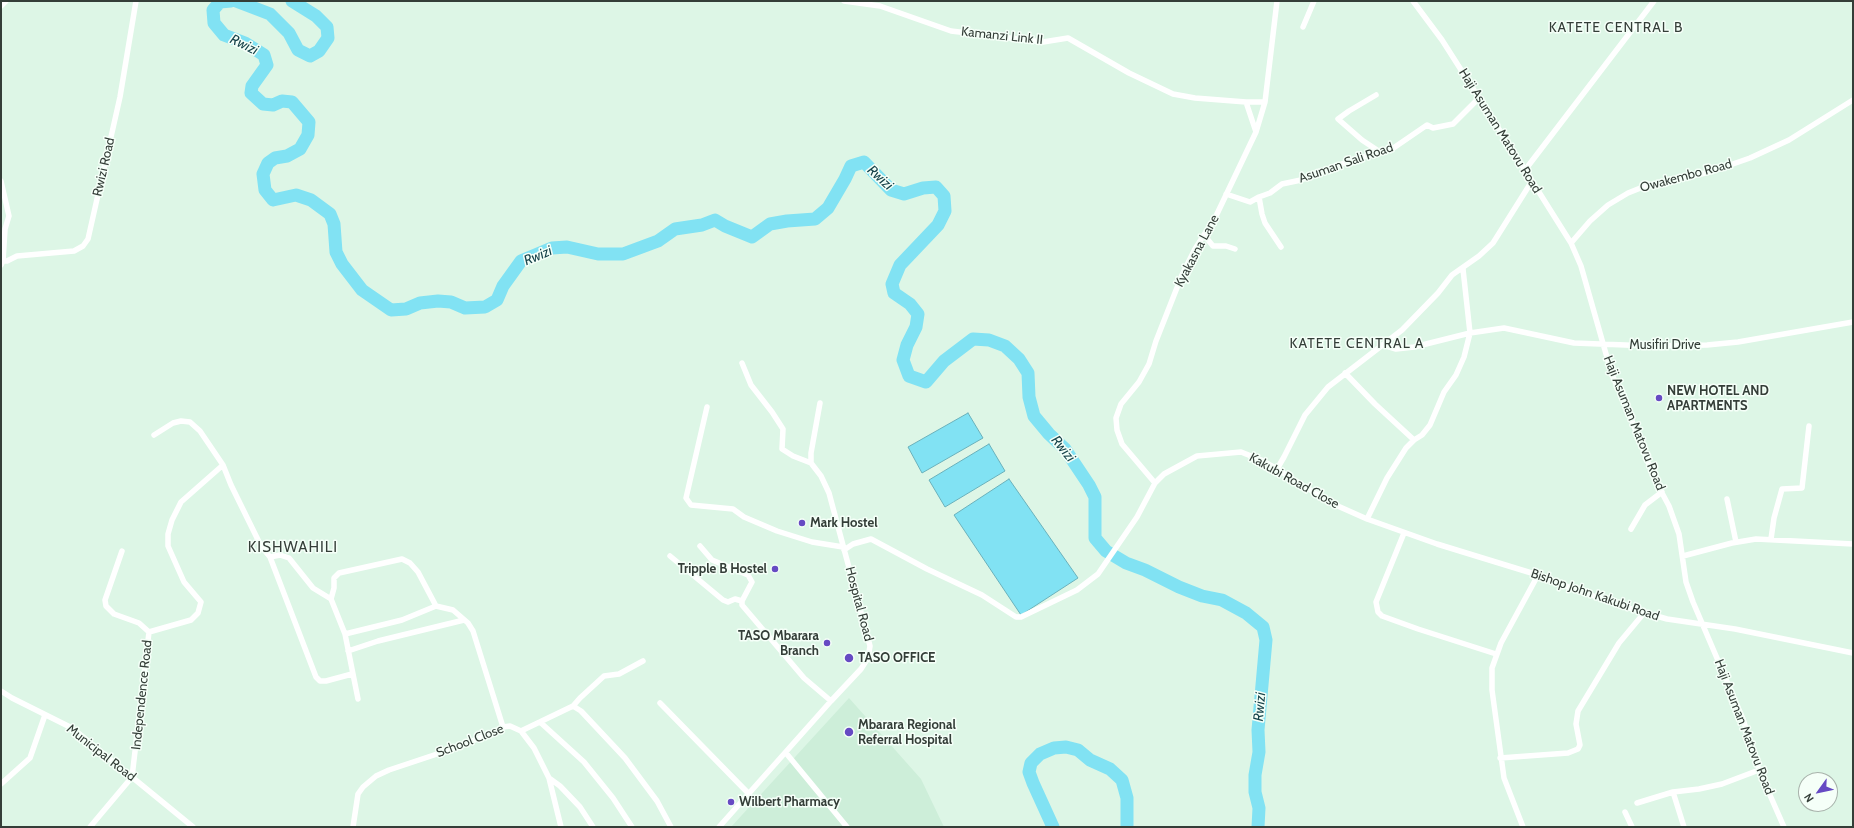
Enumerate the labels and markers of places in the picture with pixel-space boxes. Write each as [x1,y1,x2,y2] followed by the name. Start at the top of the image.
[1667,383,1769,414] place label: NEW HOTEL AND APARTMENTS
[1654,393,1664,403] marker: NEW HOTEL AND APARTMENTS
[810,515,878,531] place label: Mark Hostel
[797,518,807,528] marker: Mark Hostel
[678,561,767,577] place label: Tripple B Hostel
[770,564,780,574] marker: Tripple B Hostel
[738,628,819,659] place label: TASO Mbarara Branch
[822,638,832,648] marker: TASO Mbarara Branch
[858,650,935,666] place label: TASO OFFICE
[843,652,855,664] marker: TASO OFFICE
[858,717,956,748] place label: Mbarara Regional Referral Hospital
[843,726,855,738] marker: Mbarara Regional Referral Hospital
[739,794,840,810] place label: Wilbert Pharmacy
[726,797,736,807] marker: Wilbert Pharmacy

